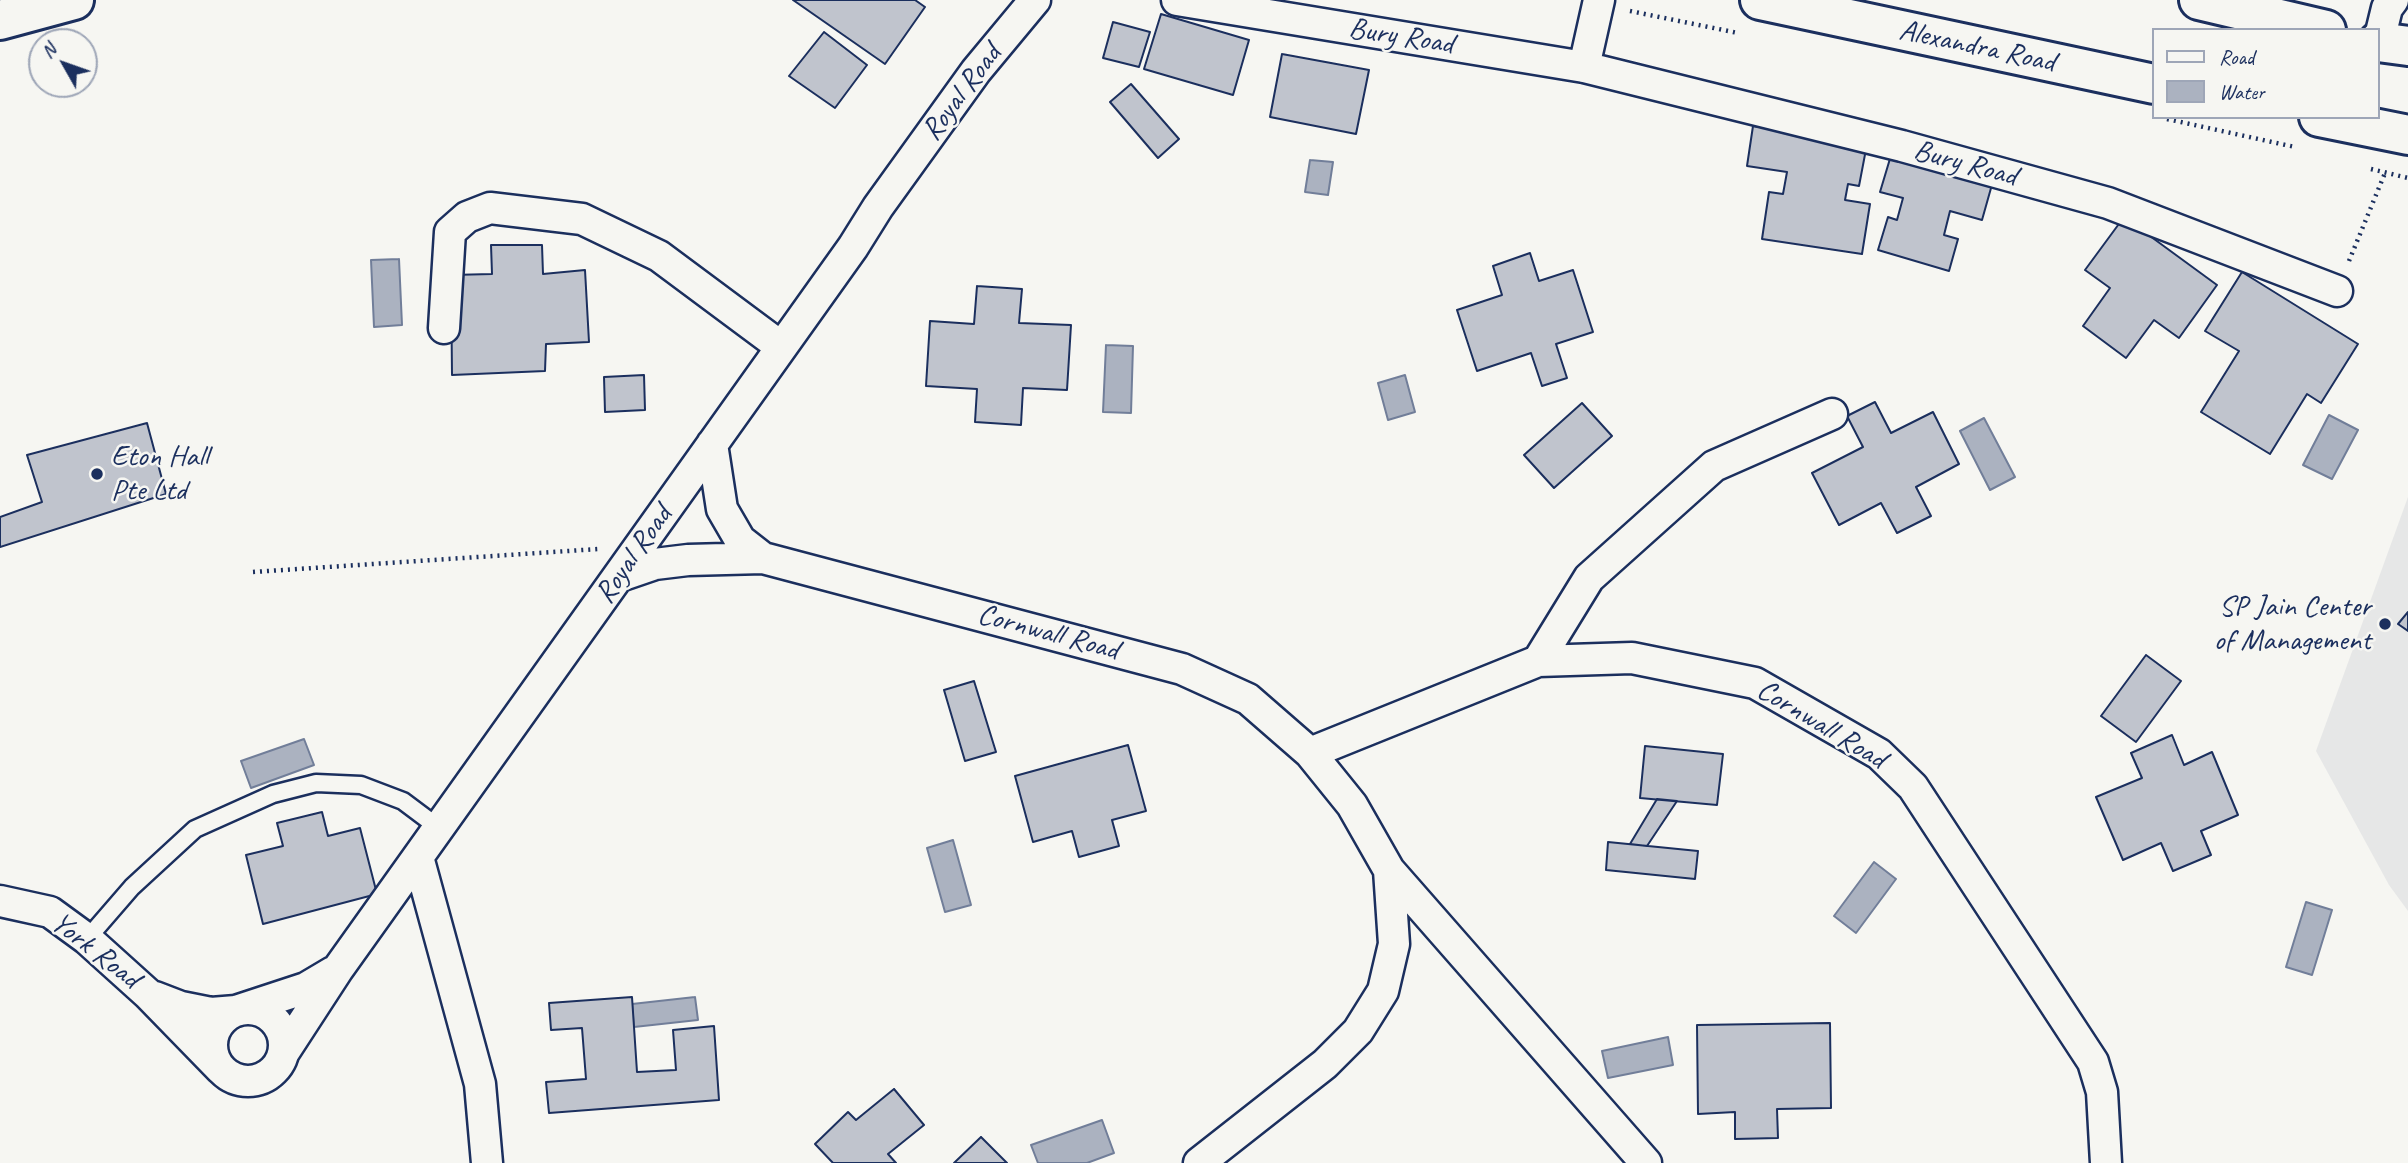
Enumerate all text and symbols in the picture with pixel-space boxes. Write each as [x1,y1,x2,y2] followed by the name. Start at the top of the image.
[1346,11,1456,63] street label: Bury Road
[1896,13,2058,81] street label: Alexandra Road
[28,28,98,98] north arrow
[2152,28,2380,119] legend
[914,38,1010,148] street label: Royal Road
[35,39,61,63] text: N
[2219,44,2254,70] text: Road
[2219,79,2265,105] text: Water
[1910,133,2020,195] street label: Bury Road
[111,439,208,510] place label: Eton Hall Pte Ltd
[89,466,105,482] marker: Eton Hall Pte Ltd
[587,499,681,611] street label: Royal Road
[2214,589,2371,660] place label: SP Jain Center of Management
[974,597,1122,669] street label: Cornwall Road
[2377,616,2393,632] marker: SP Jain Center of Management
[1750,672,1892,778] street label: Cornwall Road
[43,905,147,997] street label: York Road

